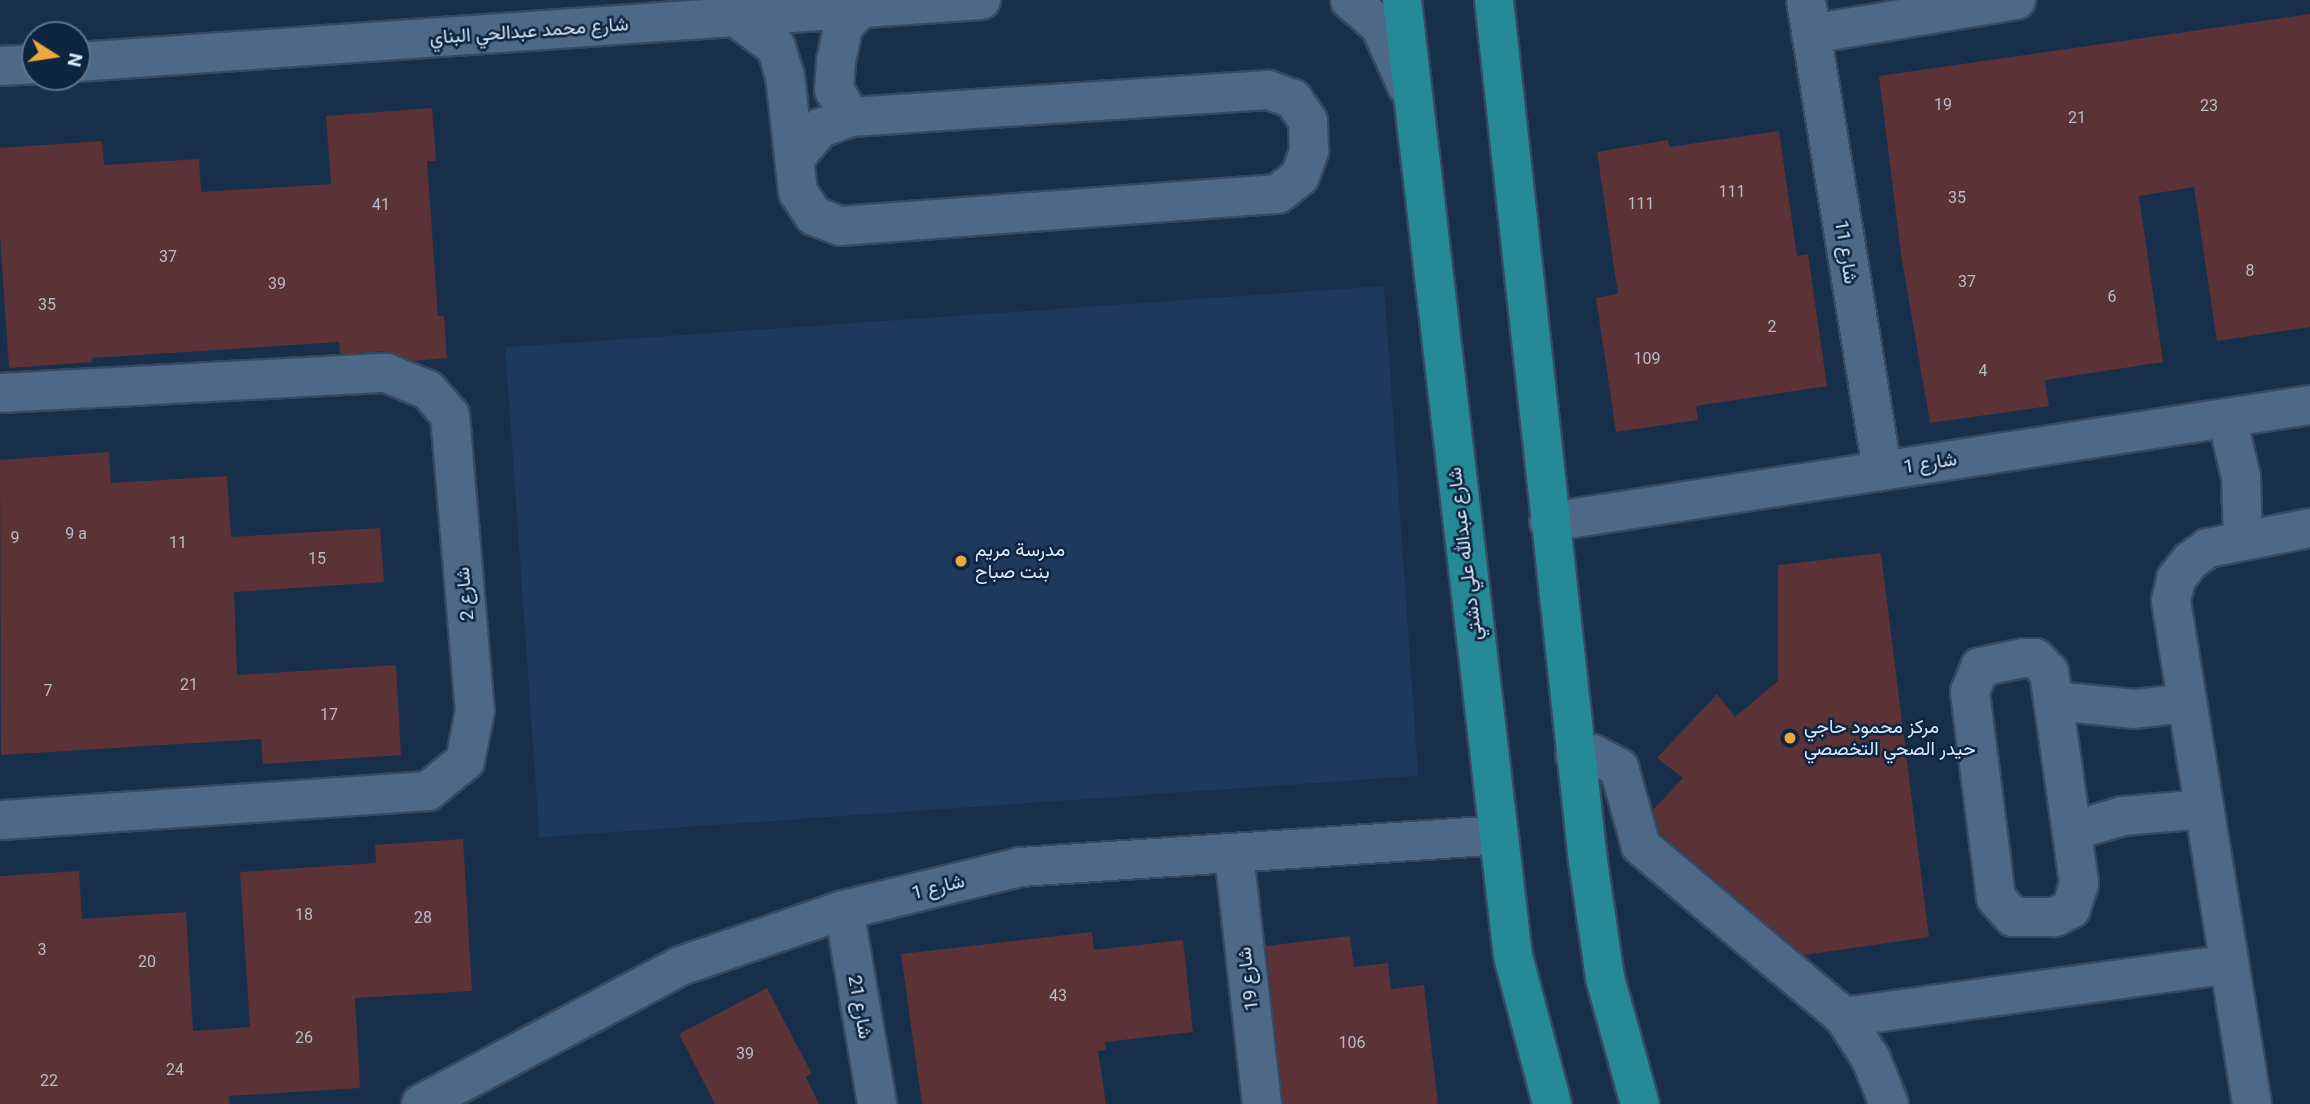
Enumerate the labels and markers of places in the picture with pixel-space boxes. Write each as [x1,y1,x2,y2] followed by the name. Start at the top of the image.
[975,539,1065,583] place label: مدرسة مريم بنت صباح
[953,553,969,569] marker: مدرسة مريم بنت صباح
[1804,716,1976,760] place label: مركز محمود حاجي حيدر الصحي التخصصي
[1782,730,1798,746] marker: مركز محمود حاجي حيدر الصحي التخصصي

